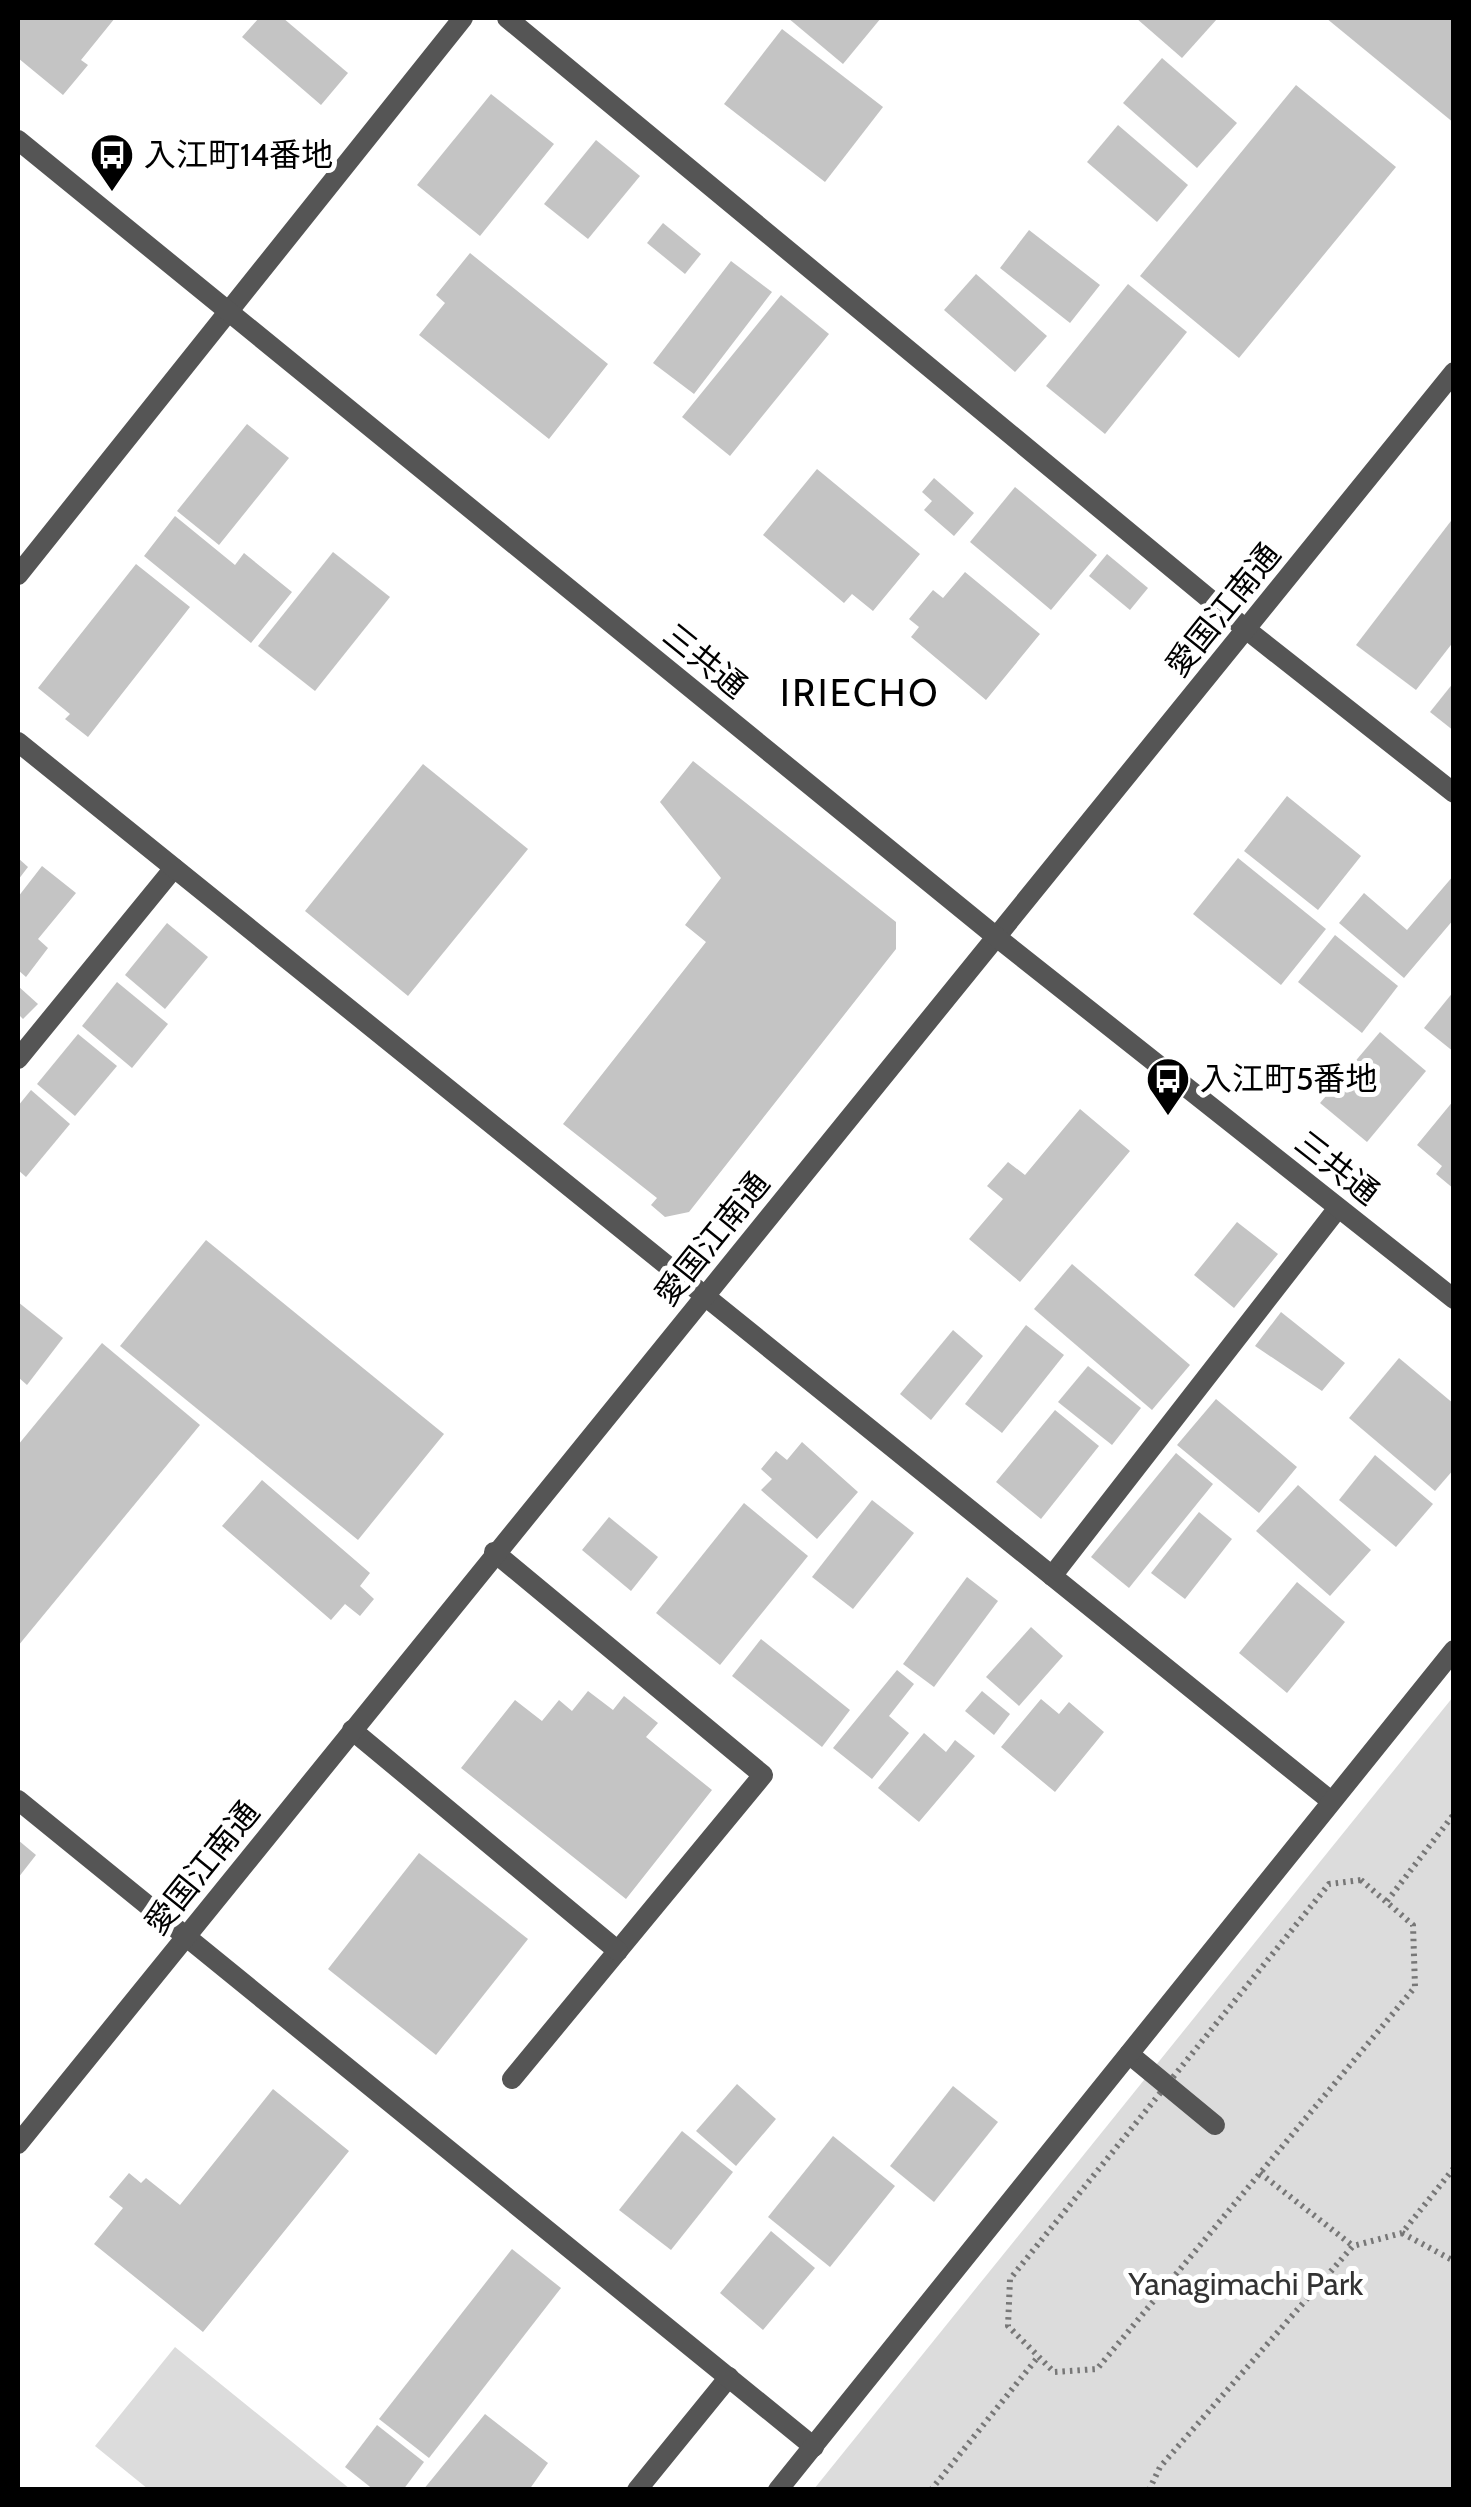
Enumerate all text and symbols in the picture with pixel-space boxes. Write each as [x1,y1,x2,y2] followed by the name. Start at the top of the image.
[89,132,135,193] bus stop icon: 入江町14番地
[144,135,333,174] place label: 入江町14番地
[1157,535,1288,684] street label: 愛国江南通
[656,615,755,706] street label: 三共通
[780,669,940,716] district label: IRIECHO
[1145,1056,1191,1117] bus stop icon: 入江町5番地
[1200,1059,1377,1098] place label: 入江町5番地
[1287,1123,1387,1213] street label: 三共通
[646,1164,777,1313] street label: 愛国江南通
[136,1793,267,1942] street label: 愛国江南通
[1128,2264,1364,2303] park label: Yanagimachi Park

